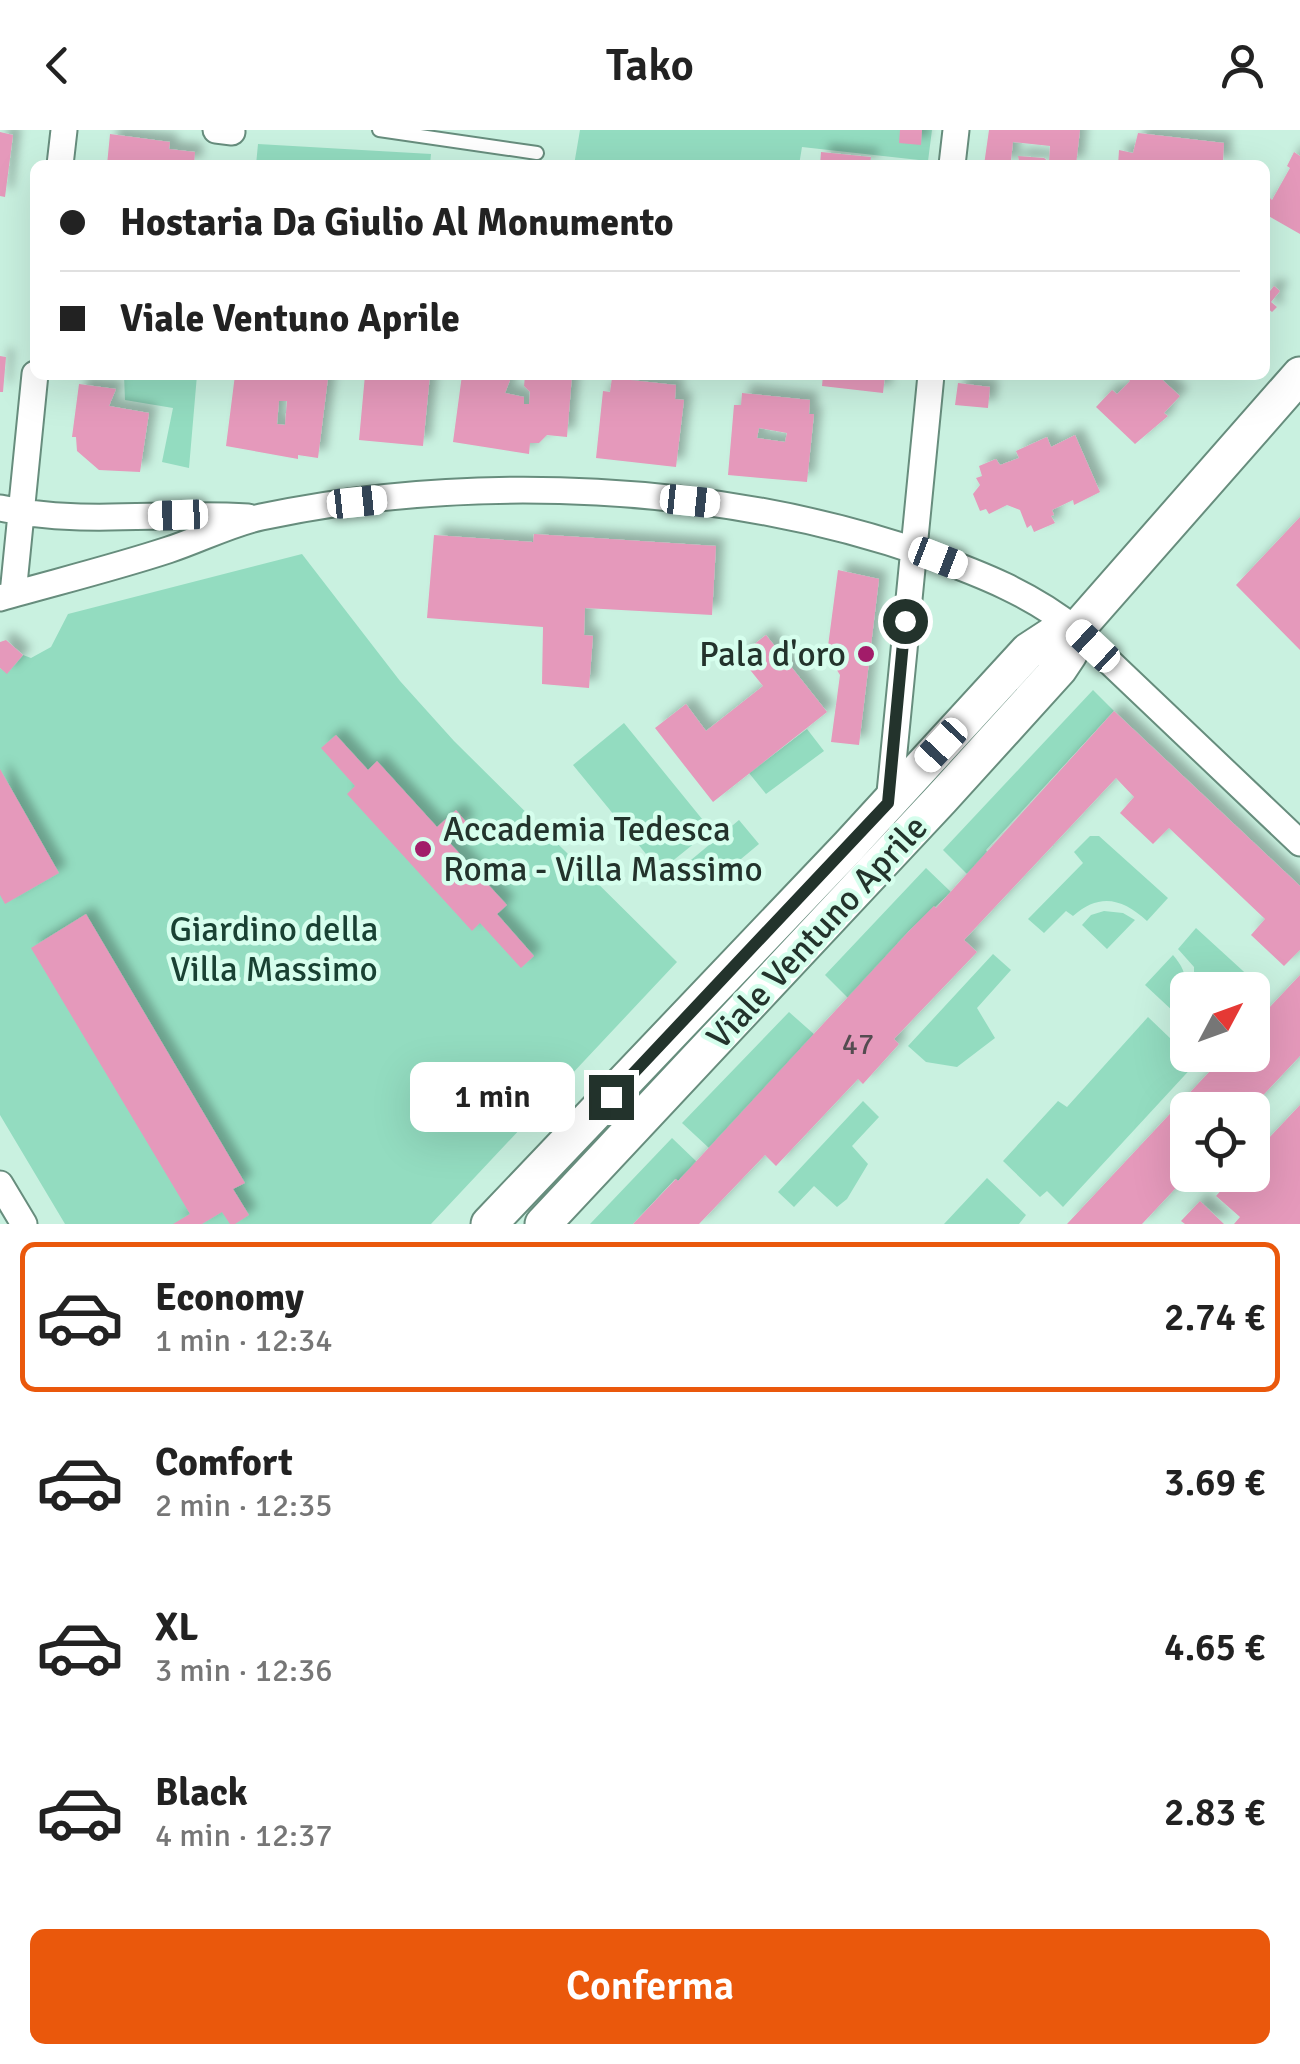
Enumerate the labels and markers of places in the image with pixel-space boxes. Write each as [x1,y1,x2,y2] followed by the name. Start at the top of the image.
[699,633,846,676] place label: Pala d'oro
[855,643,877,665] marker: Pala d'oro
[443,808,763,891] place label: Accademia Tedesca Roma - Villa Massimo
[412,838,434,860] marker: Accademia Tedesca Roma - Villa Massimo

